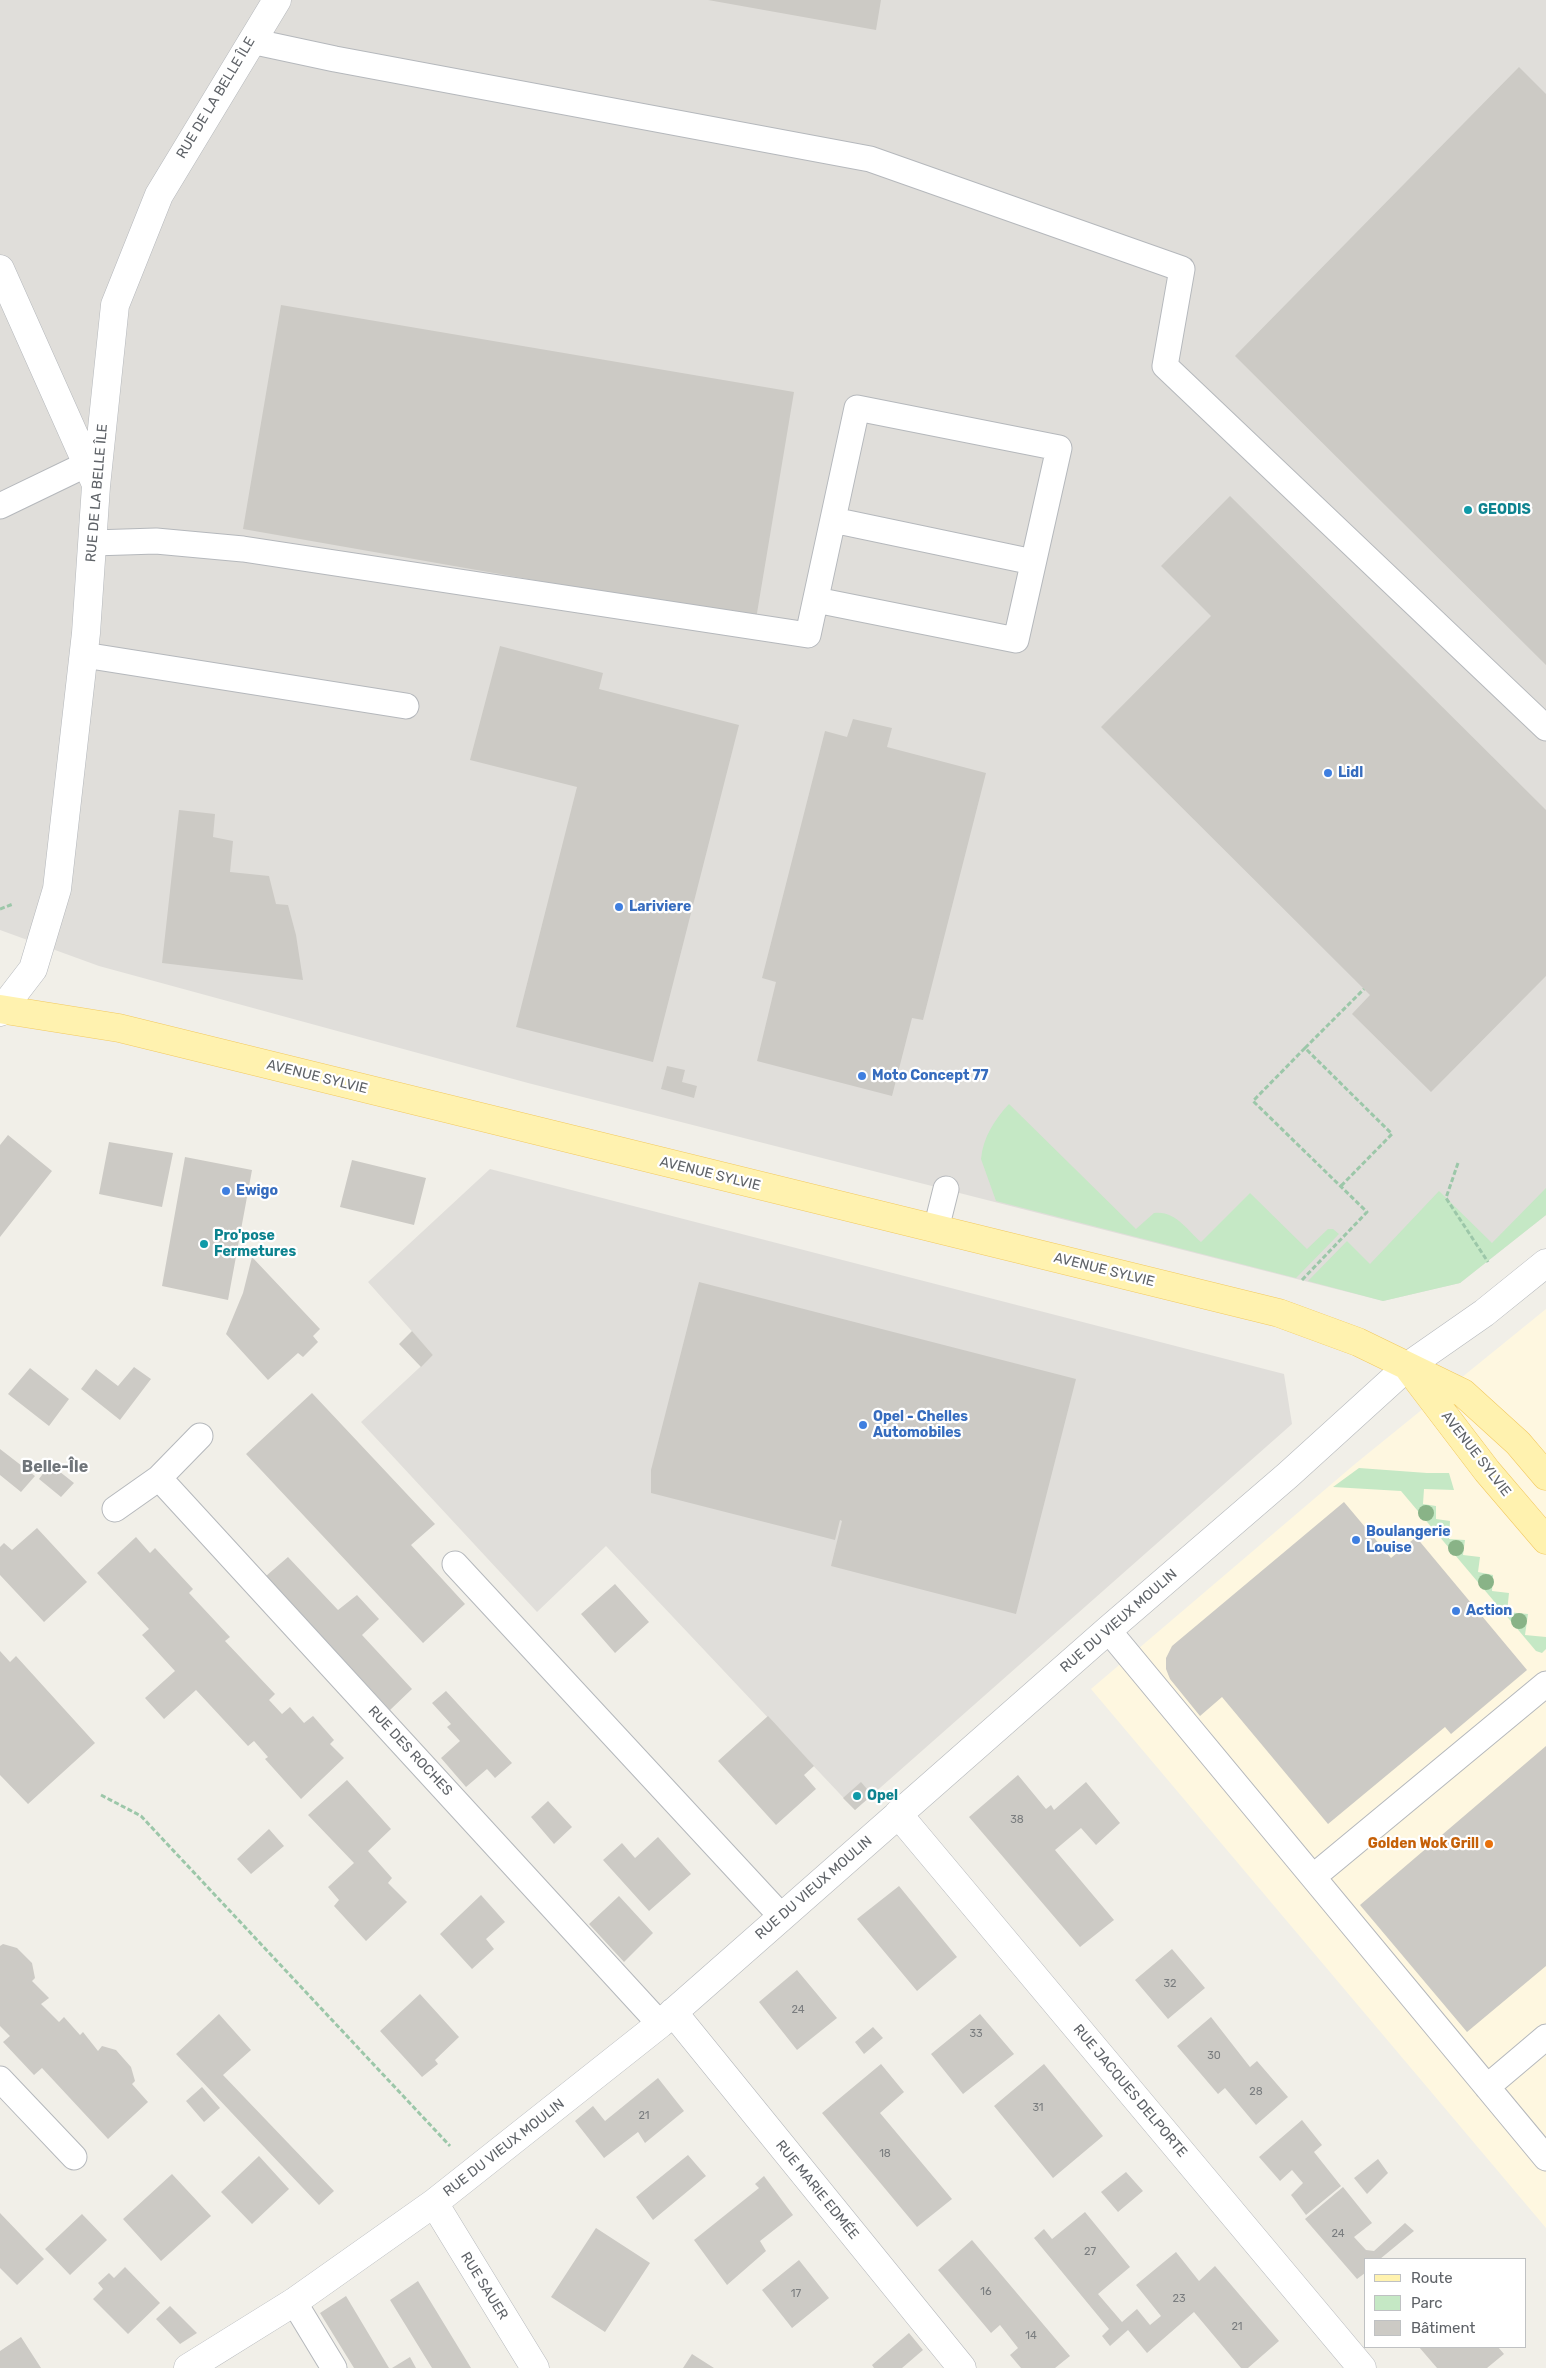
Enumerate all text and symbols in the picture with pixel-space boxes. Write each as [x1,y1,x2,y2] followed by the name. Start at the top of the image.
[173,34,259,162] street label: RUE DE LA BELLE ÎLE
[83,423,111,563] street label: RUE DE LA BELLE ÎLE
[1478,502,1531,518] place label: GEODIS
[1462,504,1474,516] marker: GEODIS
[1338,765,1363,781] place label: Lidl
[1322,767,1334,779] marker: Lidl
[629,899,691,915] place label: Lariviere
[613,901,625,913] marker: Lariviere
[265,1056,369,1098] street label: AVENUE SYLVIE
[872,1068,989,1084] place label: Moto Concept 77
[856,1070,868,1082] marker: Moto Concept 77
[658,1153,762,1195] street label: AVENUE SYLVIE
[236,1183,278,1199] place label: Ewigo
[220,1185,232,1197] marker: Ewigo
[214,1228,296,1260] place label: Pro'pose Fermetures
[198,1238,210,1250] marker: Pro'pose Fermetures
[1052,1249,1156,1291] street label: AVENUE SYLVIE
[1438,1408,1514,1500] street label: AVENUE SYLVIE
[873,1409,968,1441] place label: Opel - Chelles Automobiles
[857,1419,869,1431] marker: Opel - Chelles Automobiles
[22,1457,88,1477] district label: Belle-Île
[1366,1524,1451,1556] place label: Boulangerie Louise
[1350,1534,1362,1546] marker: Boulangerie Louise
[1057,1566,1181,1676] street label: RUE DU VIEUX MOULIN
[1466,1603,1512,1619] place label: Action
[1450,1605,1462,1617] marker: Action
[364,1703,456,1799] street label: RUE DES ROCHES
[867,1788,898,1804] place label: Opel
[851,1790,863,1802] marker: Opel
[1010,1813,1024,1827] house number: 38
[752,1833,876,1943] street label: RUE DU VIEUX MOULIN
[1368,1836,1479,1852] place label: Golden Wok Grill
[1483,1838,1495,1850] marker: Golden Wok Grill
[1163,1977,1177,1991] house number: 32
[791,2003,805,2017] house number: 24
[1070,2021,1190,2161] street label: RUE JACQUES DELPORTE
[969,2027,983,2041] house number: 33
[1207,2049,1221,2063] house number: 30
[1249,2085,1263,2099] house number: 28
[440,2095,568,2201] street label: RUE DU VIEUX MOULIN
[1032,2101,1044,2115] house number: 31
[638,2109,650,2123] house number: 21
[772,2137,862,2243] street label: RUE MARIE EDMÉE
[879,2147,891,2161] house number: 18
[1331,2227,1345,2241] house number: 24
[1084,2245,1096,2259] house number: 27
[457,2249,511,2323] street label: RUE SAUER
[1364,2258,1526,2348] legend
[1411,2269,1453,2287] text: Route
[980,2285,992,2299] house number: 16
[791,2287,801,2301] house number: 17
[1172,2292,1186,2306] house number: 23
[1411,2294,1443,2312] text: Parc
[1411,2319,1475,2337] text: Bâtiment
[1231,2320,1243,2334] house number: 21
[1025,2329,1037,2343] house number: 14

